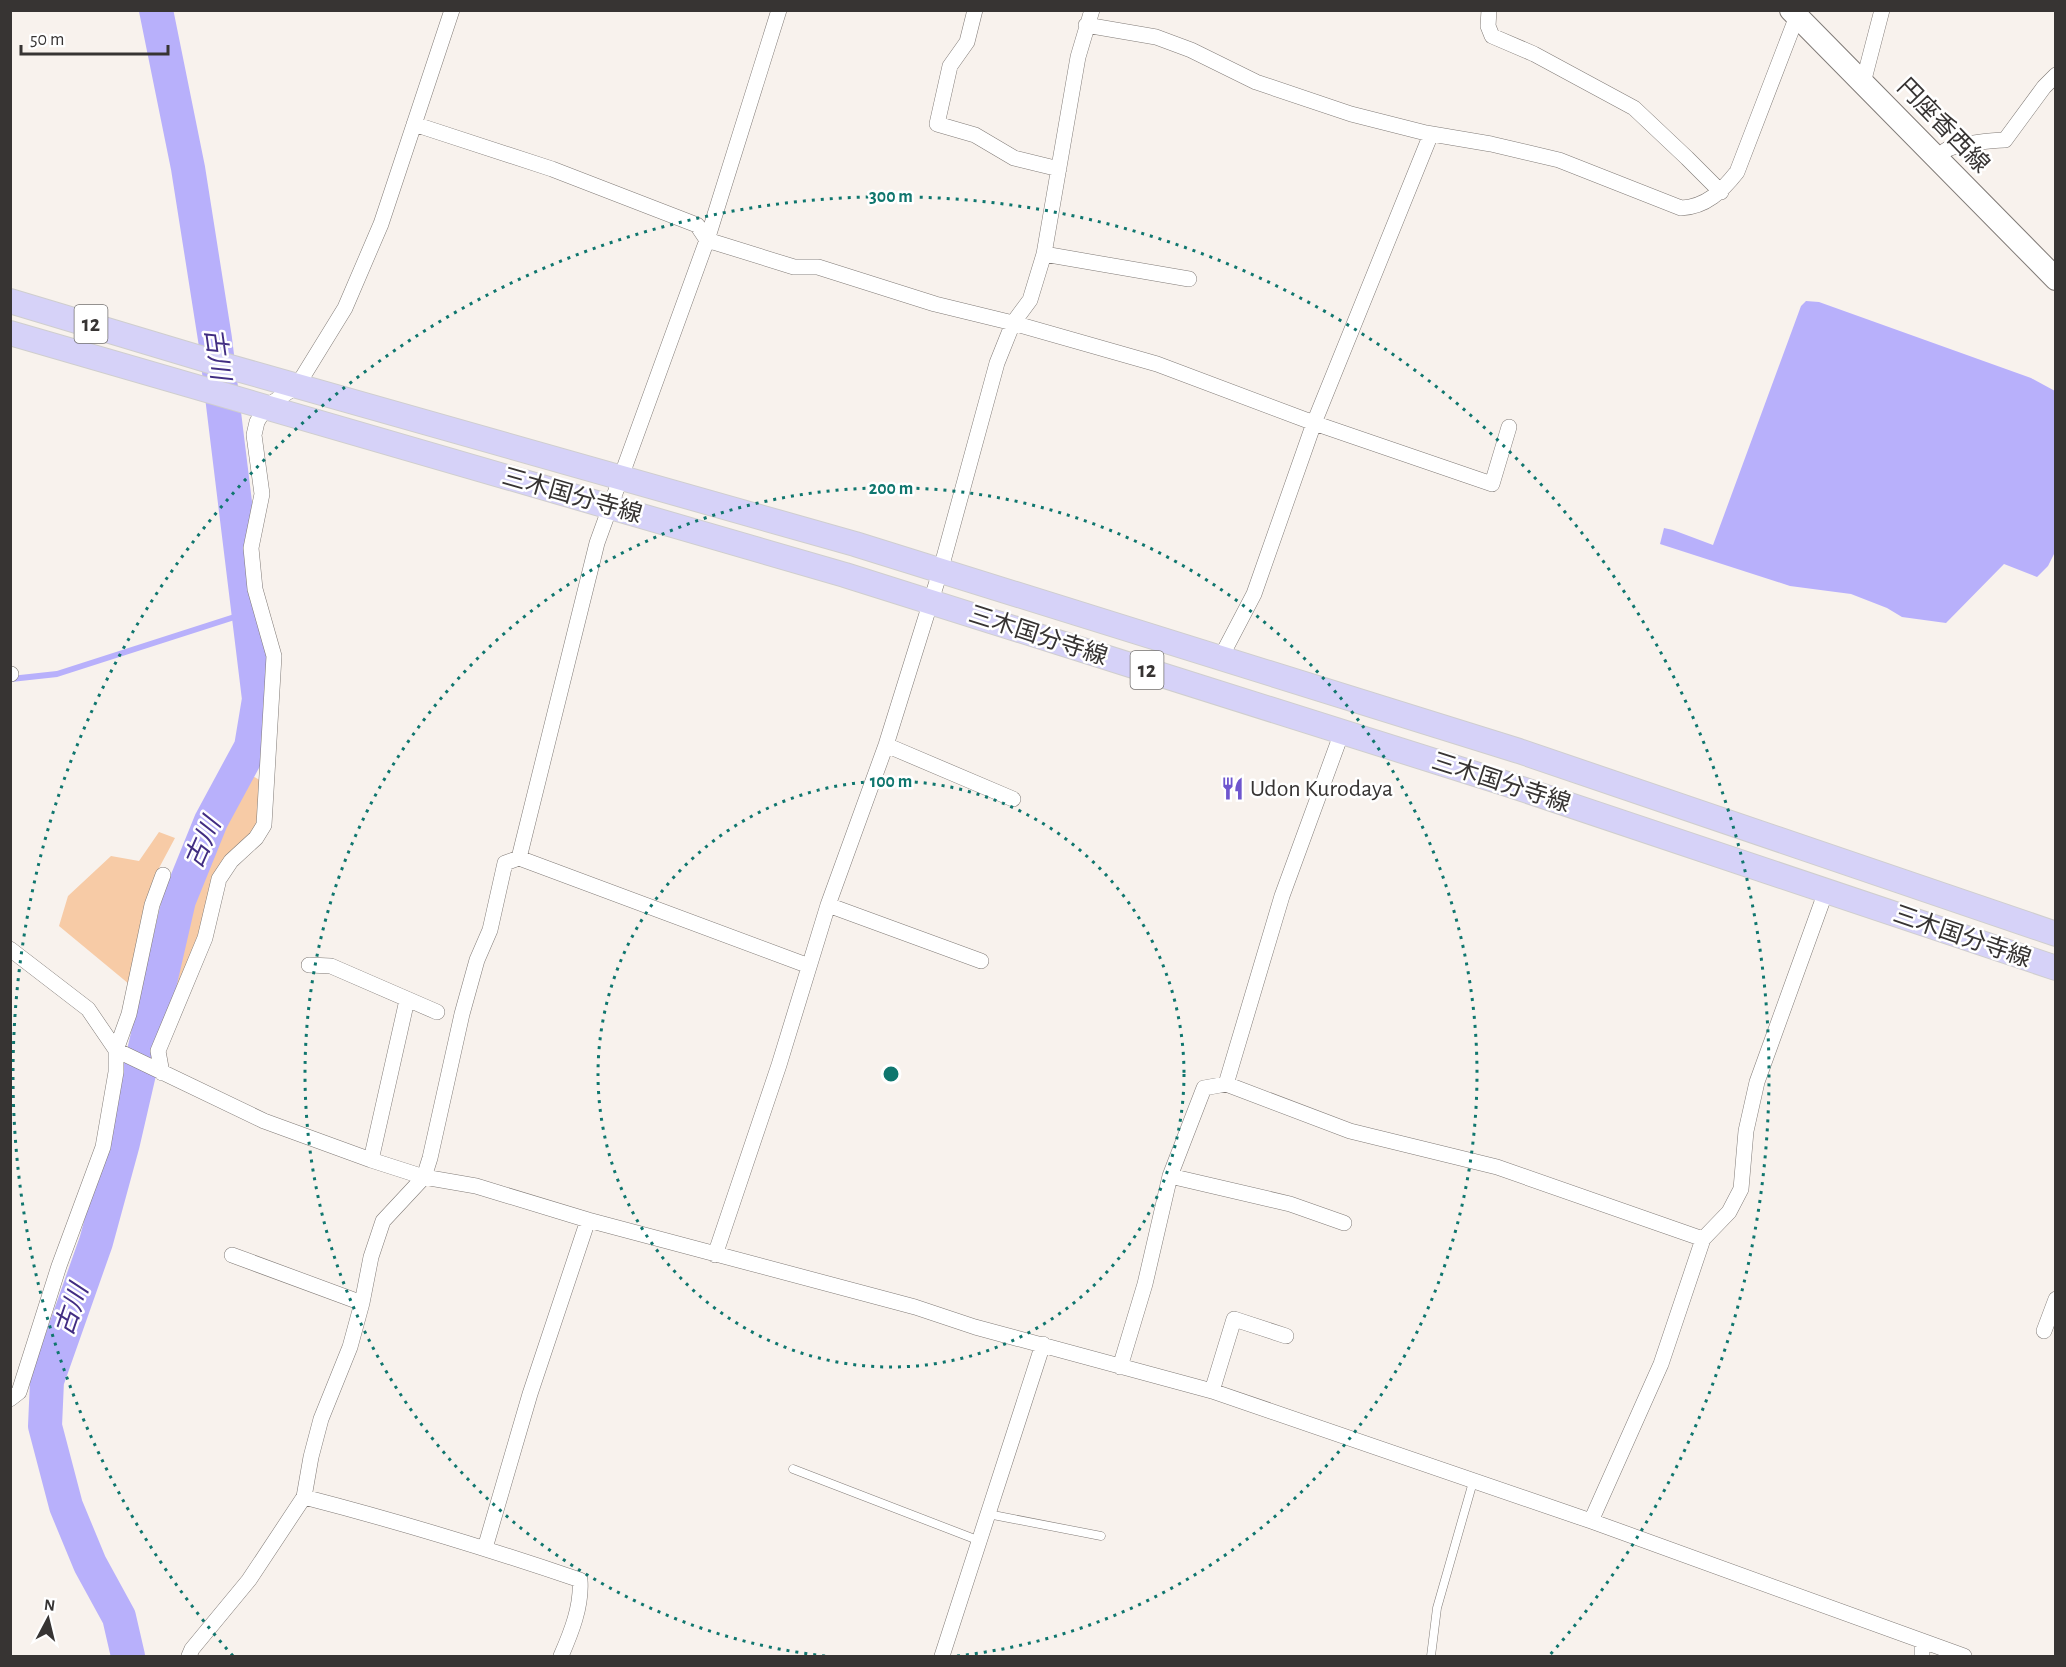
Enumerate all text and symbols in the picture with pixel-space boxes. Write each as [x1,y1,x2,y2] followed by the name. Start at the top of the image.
[21,18,168,56] scale bar
[30,31,64,49] text: 50 m
[1893,73,1995,177] street label: 円座香西線
[869,188,913,206] text: 300 m
[74,305,107,343] road number: 12
[201,326,235,385] water label: 古川
[499,463,645,527] street label: 三木国分寺線
[869,480,913,498] text: 200 m
[966,600,1111,670] street label: 三木国分寺線
[1130,651,1164,689] road number: 12
[1429,747,1574,817] street label: 三木国分寺線
[870,773,912,791] text: 100 m
[1219,776,1245,802] restaurant icon: Udon Kurodaya
[1250,777,1393,801] place label: Udon Kurodaya
[180,811,227,872] water label: 古川
[1890,900,2035,972] street label: 三木国分寺線
[881,1064,901,1084] centre of rings
[50,1278,94,1339] water label: 古川
[18,1589,78,1649] north arrow
[43,1596,56,1614] text: N

